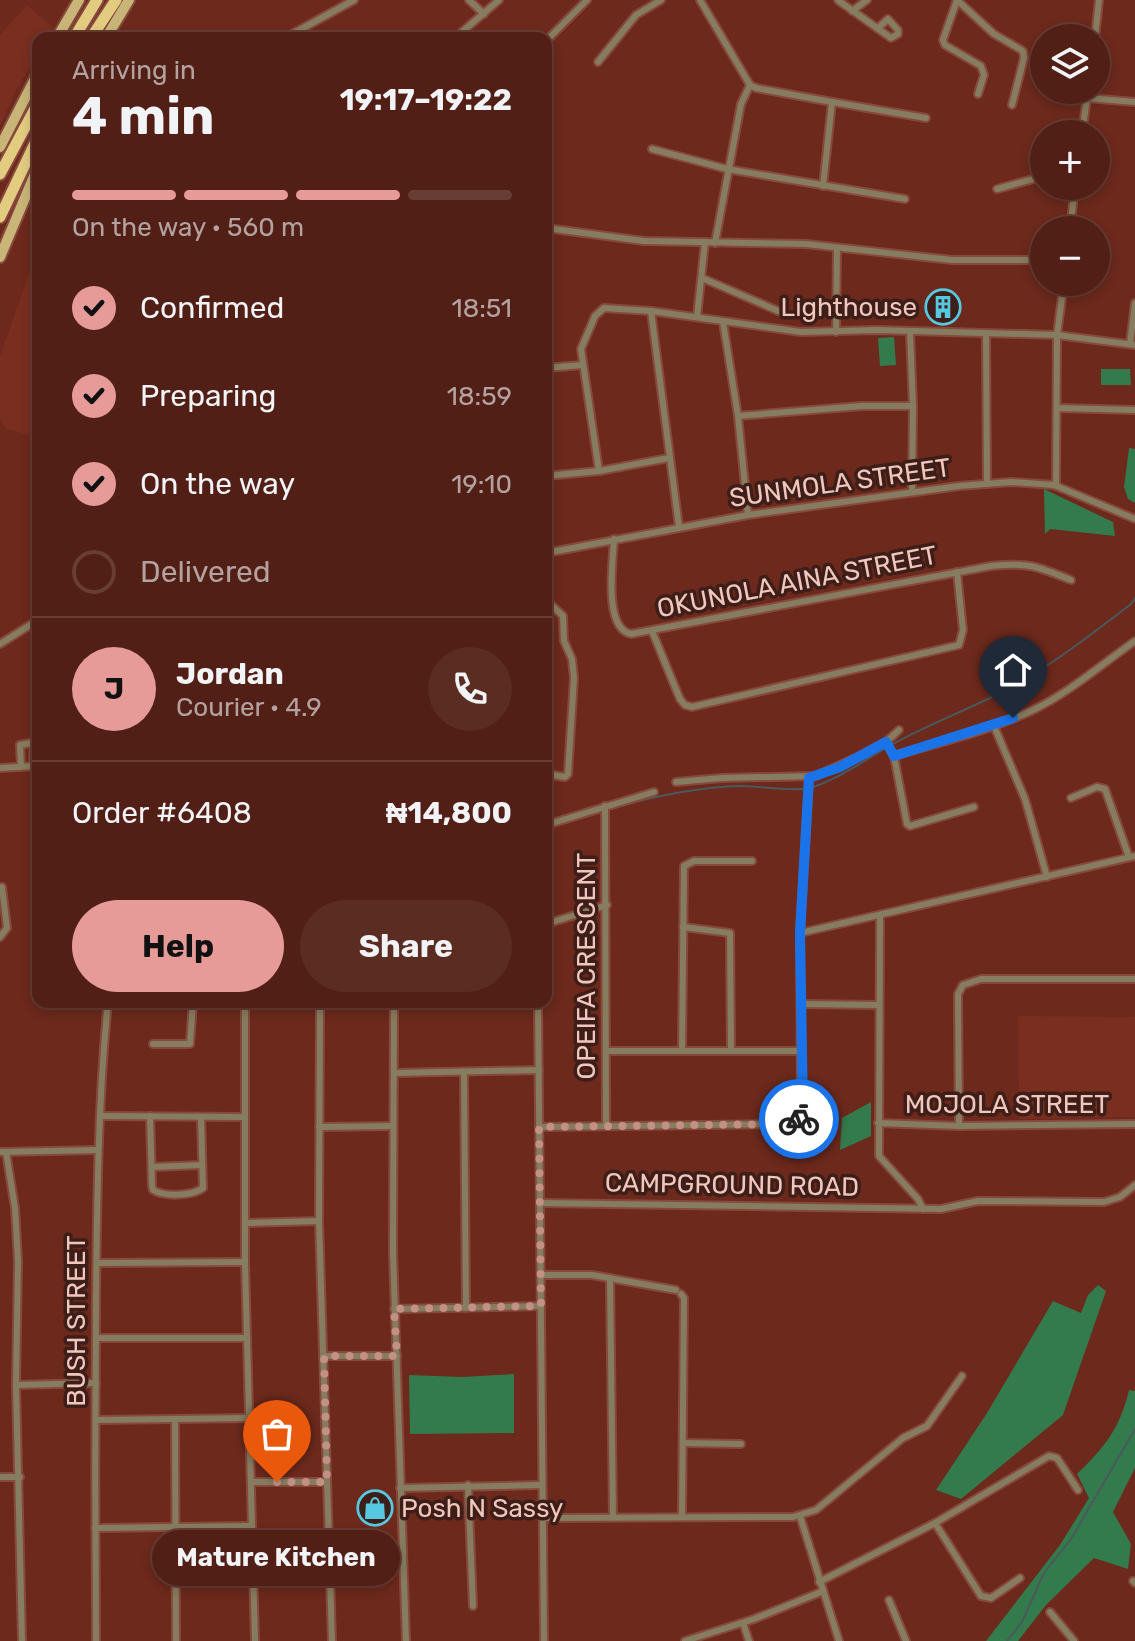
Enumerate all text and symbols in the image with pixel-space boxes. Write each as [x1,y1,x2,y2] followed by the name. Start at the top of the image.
[1030,24,1110,296] map controls
[1030,24,1110,104] button: layers
[72,55,196,86] text: Arriving in
[340,82,512,118] text: 19:17–19:22
[72,85,215,147] text: 4 min
[1030,120,1110,200] button: +
[72,212,304,243] text: On the way · 560 m
[1030,216,1110,296] button: −
[72,286,116,330] icon: check
[924,288,962,326] building icon: Lighthouse
[140,290,284,326] text: Confirmed
[781,292,917,323] place label: Lighthouse
[452,293,512,324] text: 18:51
[72,374,116,418] icon: check
[140,378,276,414] text: Preparing
[447,381,512,412] text: 18:59
[727,452,953,514] street label: SUNMOLA STREET
[72,462,116,506] icon: check
[140,466,295,502] text: On the way
[451,469,512,500] text: 19:10
[654,540,940,624] street label: OKUNOLA AINA STREET
[140,554,271,590] text: Delivered
[979,636,1047,718] pin
[428,647,512,731] button: phone
[991,648,1035,692] icon: home
[176,656,284,692] text: Jordan
[104,671,124,707] text: J
[176,692,322,723] text: Courier · 4.9
[72,795,252,831] text: Order #6408
[386,795,512,831] text: ₦14,800
[571,853,602,1079] street label: OPEIFA CRESCENT
[72,900,284,992] button: Help
[300,900,512,992] button: Share
[759,1079,839,1159] courier
[905,1089,1109,1120] street label: MOJOLA STREET
[777,1097,821,1141] icon: bike
[605,1167,859,1203] street label: CAMPGROUND ROAD
[61,1235,92,1407] street label: BUSH STREET
[243,1400,311,1482] pin
[255,1412,299,1456] icon: bag
[356,1489,394,1527] shop icon: Posh N Sassy
[401,1493,563,1524] place label: Posh N Sassy
[153,1530,401,1586] callout: Mature Kitchen
[176,1542,376,1573] text: Mature Kitchen

